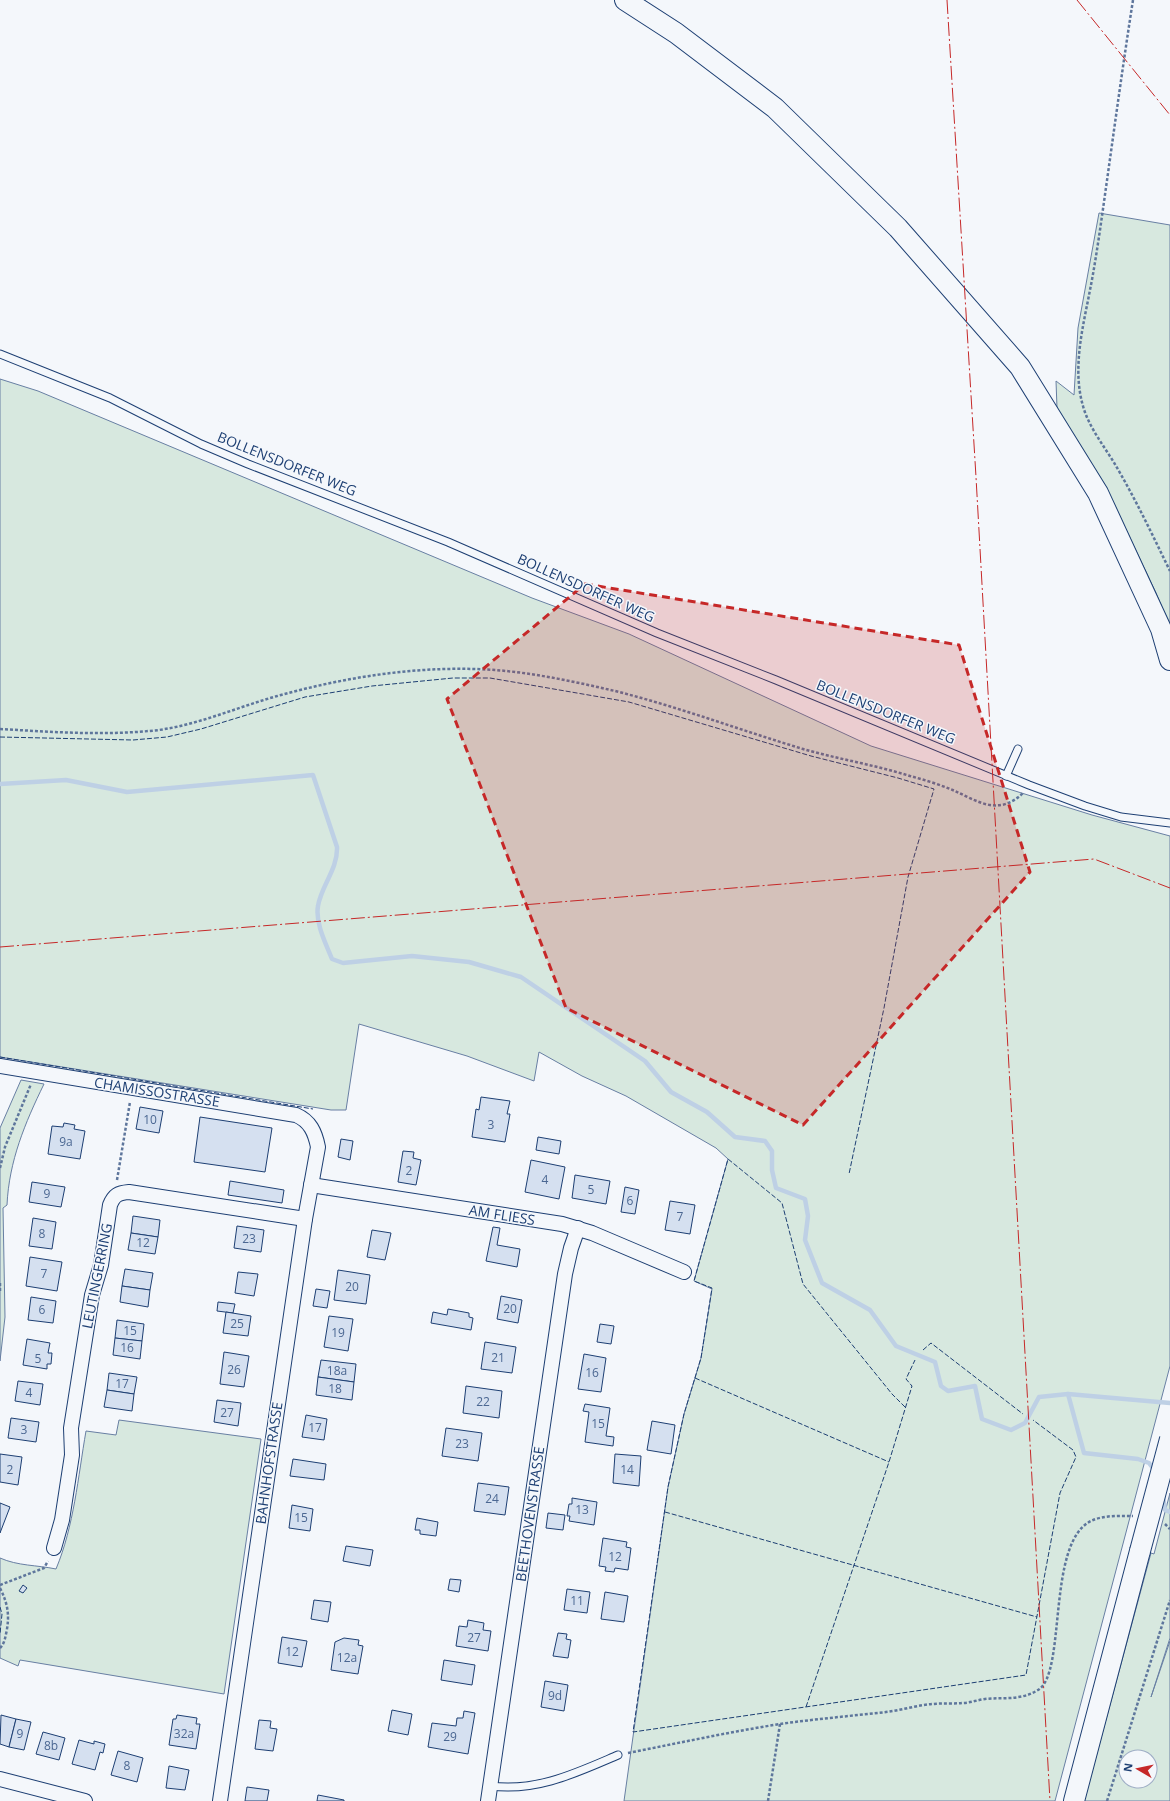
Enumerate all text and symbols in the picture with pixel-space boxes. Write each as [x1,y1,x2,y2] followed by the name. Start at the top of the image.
[215,427,360,500] street label: BOLLENSDORFER WEG
[515,549,658,626] street label: BOLLENSDORFER WEG
[814,675,959,748] street label: BOLLENSDORFER WEG
[93,1072,221,1111] street label: CHAMISSOSTRASSE
[143,1111,157,1128] house number: 10
[488,1116,495,1133] house number: 3
[59,1133,73,1150] house number: 9a
[406,1162,413,1179] house number: 2
[542,1171,549,1188] house number: 4
[588,1181,595,1198] house number: 5
[44,1185,51,1202] house number: 9
[627,1192,634,1209] house number: 6
[468,1200,536,1229] street label: AM FLIESS
[677,1208,684,1225] house number: 7
[77,1221,116,1330] street label: LEUTINGERRING
[39,1225,46,1242] house number: 8
[242,1230,256,1247] house number: 23
[136,1234,150,1251] house number: 12
[41,1265,48,1282] house number: 7
[345,1278,359,1295] house number: 20
[503,1300,517,1317] house number: 20
[39,1301,46,1318] house number: 6
[230,1315,244,1332] house number: 25
[123,1322,137,1339] house number: 15
[331,1324,345,1341] house number: 19
[120,1339,134,1356] house number: 16
[491,1349,505,1366] house number: 21
[35,1350,42,1367] house number: 5
[227,1361,241,1378] house number: 26
[327,1362,347,1379] house number: 18a
[585,1364,599,1381] house number: 16
[115,1375,129,1392] house number: 17
[328,1380,342,1397] house number: 18
[26,1384,33,1401] house number: 4
[476,1393,490,1410] house number: 22
[251,1401,286,1525] street label: BAHNHOFSTRASSE
[220,1404,234,1421] house number: 27
[591,1415,605,1432] house number: 15
[308,1419,322,1436] house number: 17
[21,1421,28,1438] house number: 3
[455,1435,469,1452] house number: 23
[511,1445,548,1583] street label: BEETHOVENSTRASSE
[7,1461,14,1478] house number: 2
[620,1461,634,1478] house number: 14
[485,1490,499,1507] house number: 24
[575,1501,589,1518] house number: 13
[294,1509,308,1526] house number: 15
[608,1548,622,1565] house number: 12
[570,1592,584,1609] house number: 11
[467,1629,481,1646] house number: 27
[285,1643,299,1660] house number: 12
[337,1649,357,1666] house number: 12a
[548,1687,562,1704] house number: 9d
[17,1725,24,1742] house number: 9
[174,1725,194,1742] house number: 32a
[443,1728,457,1745] house number: 29
[44,1737,58,1754] house number: 8b
[1118,1749,1158,1789] north arrow
[124,1757,131,1774] house number: 8
[1120,1762,1136,1773] text: N

